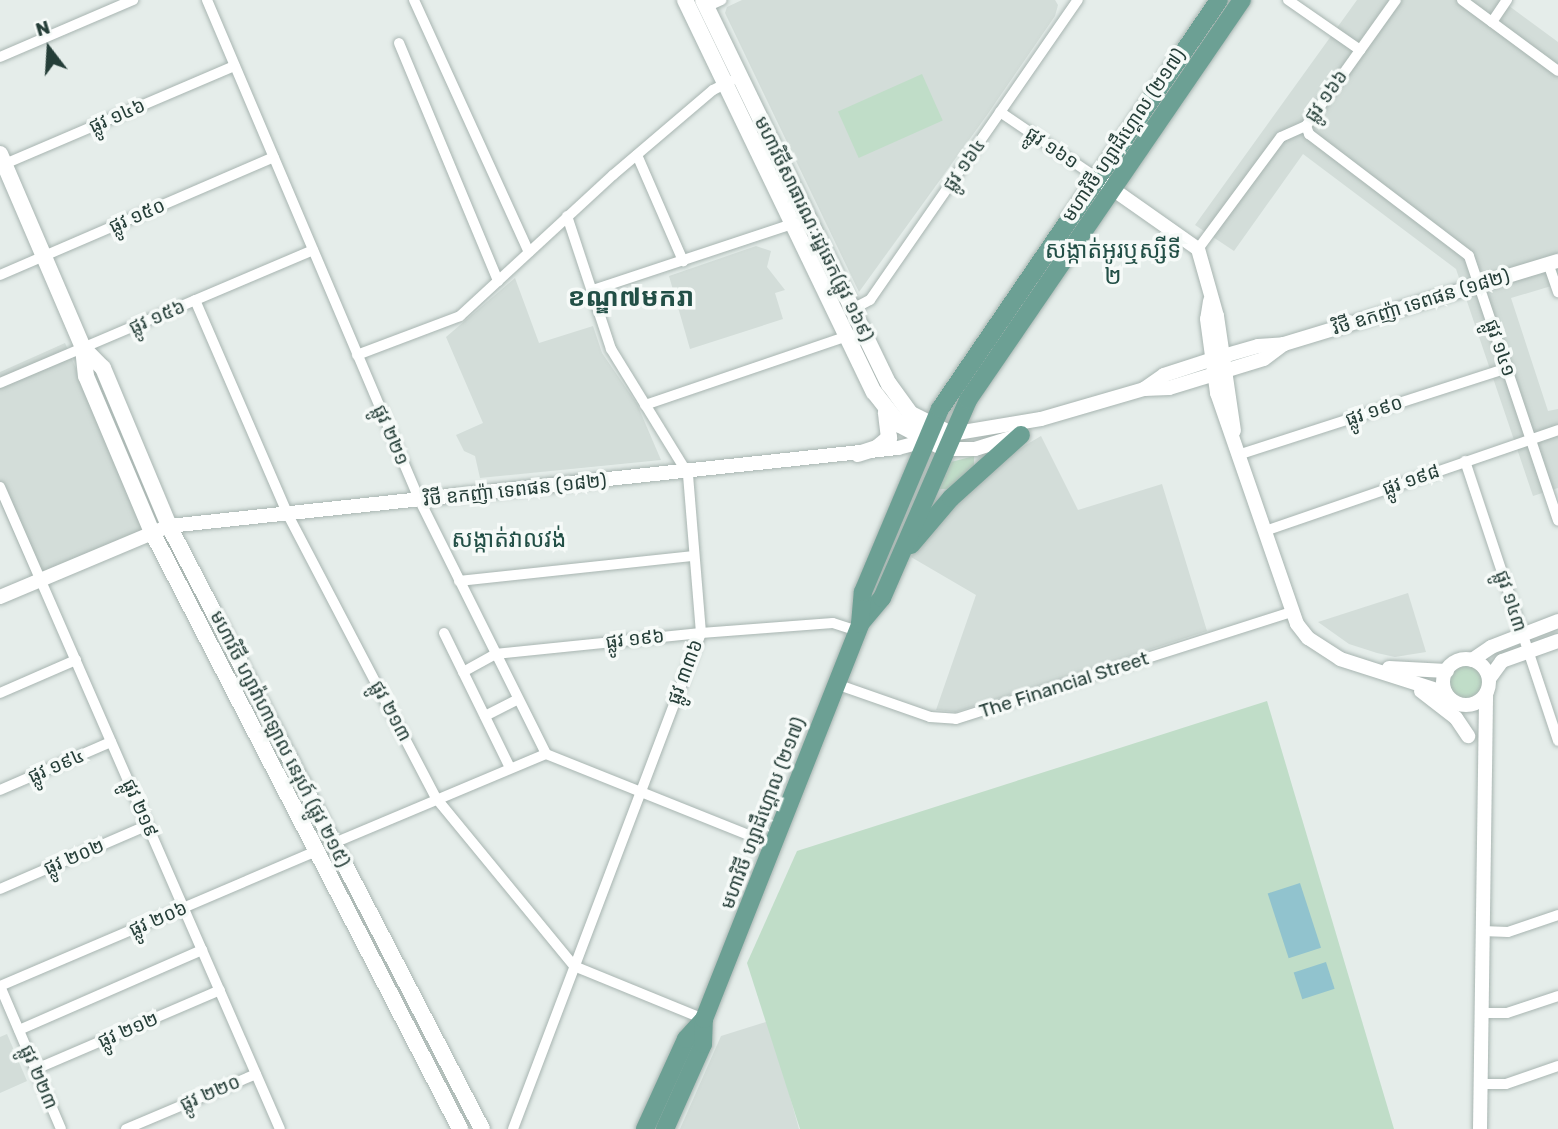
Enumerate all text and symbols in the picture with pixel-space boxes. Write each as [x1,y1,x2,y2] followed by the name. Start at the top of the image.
[14,14,84,84] north arrow
[33,15,53,41] text: N
[1058,44,1190,226] street label: មហាវិថី ហ្សាដឹហ្គោល (២១៧)
[1299,65,1353,127] street label: ផ្លូវ ១៦៦
[85,94,149,138] street label: ផ្លូវ ១៤៦
[749,113,879,345] street label: មហាវិថីសាធារណៈរដ្ឋឆេក(ផ្លូវ ១៦៩)
[1021,122,1083,174] street label: ផ្លូវ ១៦១
[938,134,990,196] street label: ផ្លូវ ១៦៤
[105,194,169,238] street label: ផ្លូវ ១៥០
[1045,236,1181,290] district label: សង្កាត់អូរឬស្សីទី ២
[1330,264,1512,340] street label: វិថី ឧកញ៉ា ទេពផន (១៨២)
[568,282,694,314] district label: ខណ្ឌ៧មករា
[125,295,189,339] street label: ផ្លូវ ១៥៦
[1480,316,1520,380] street label: ផ្លូវ ១៤១
[1342,391,1406,431] street label: ផ្លូវ ១៩០
[368,401,414,469] street label: ផ្លូវ ២២១
[1379,460,1443,500] street label: ផ្លូវ ១៩៨
[422,469,608,511] street label: វិថី ឧកញ៉ា ទេពផន (១៨២)
[452,525,566,553] district label: សង្កាត់វាលវង់
[1490,567,1532,635] street label: ផ្លូវ ១៤៣
[205,607,355,871] street label: មហាវិថី ហ្សាវ៉ាហាឡាល នេរុហ៍ (ផ្លូវ ២១៥)
[604,625,666,653] street label: ផ្លូវ ១៩៦
[662,636,708,708] street label: ផ្លូវ ៣៣៦
[977,647,1151,723] street label: The Financial Street
[366,677,416,745] street label: ផ្លូវ ២១៣
[716,714,810,912] street label: មហាវិថី ហ្សាដឹហ្គោល (២១៧)
[24,744,88,788] street label: ផ្លូវ ១៩៤
[117,775,163,841] street label: ផ្លូវ ២១៩
[40,834,108,880] street label: ផ្លូវ ២០២
[125,897,191,941] street label: ផ្លូវ ២០៦
[94,1007,162,1053] street label: ផ្លូវ ២១២
[15,1041,63,1113] street label: ផ្លូវ ២២៣
[176,1070,244,1116] street label: ផ្លូវ ២២០

